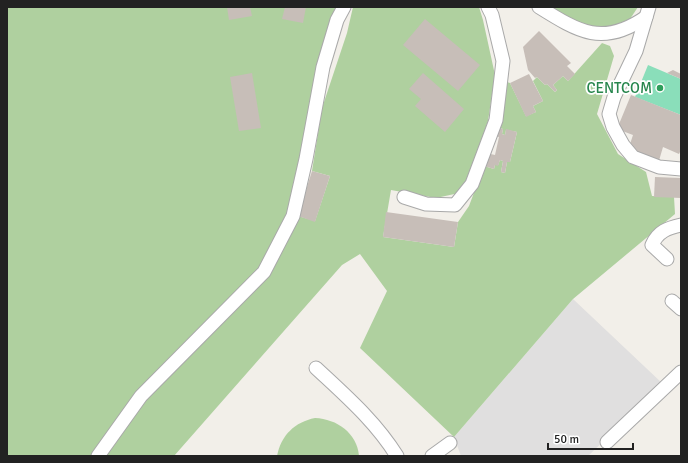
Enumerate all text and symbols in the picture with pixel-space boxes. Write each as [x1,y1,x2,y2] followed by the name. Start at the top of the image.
[586,79,652,97] place label: CENTCOM
[655,83,665,93] marker: CENTCOM
[548,425,633,451] scale bar
[554,432,579,447] text: 50 m

